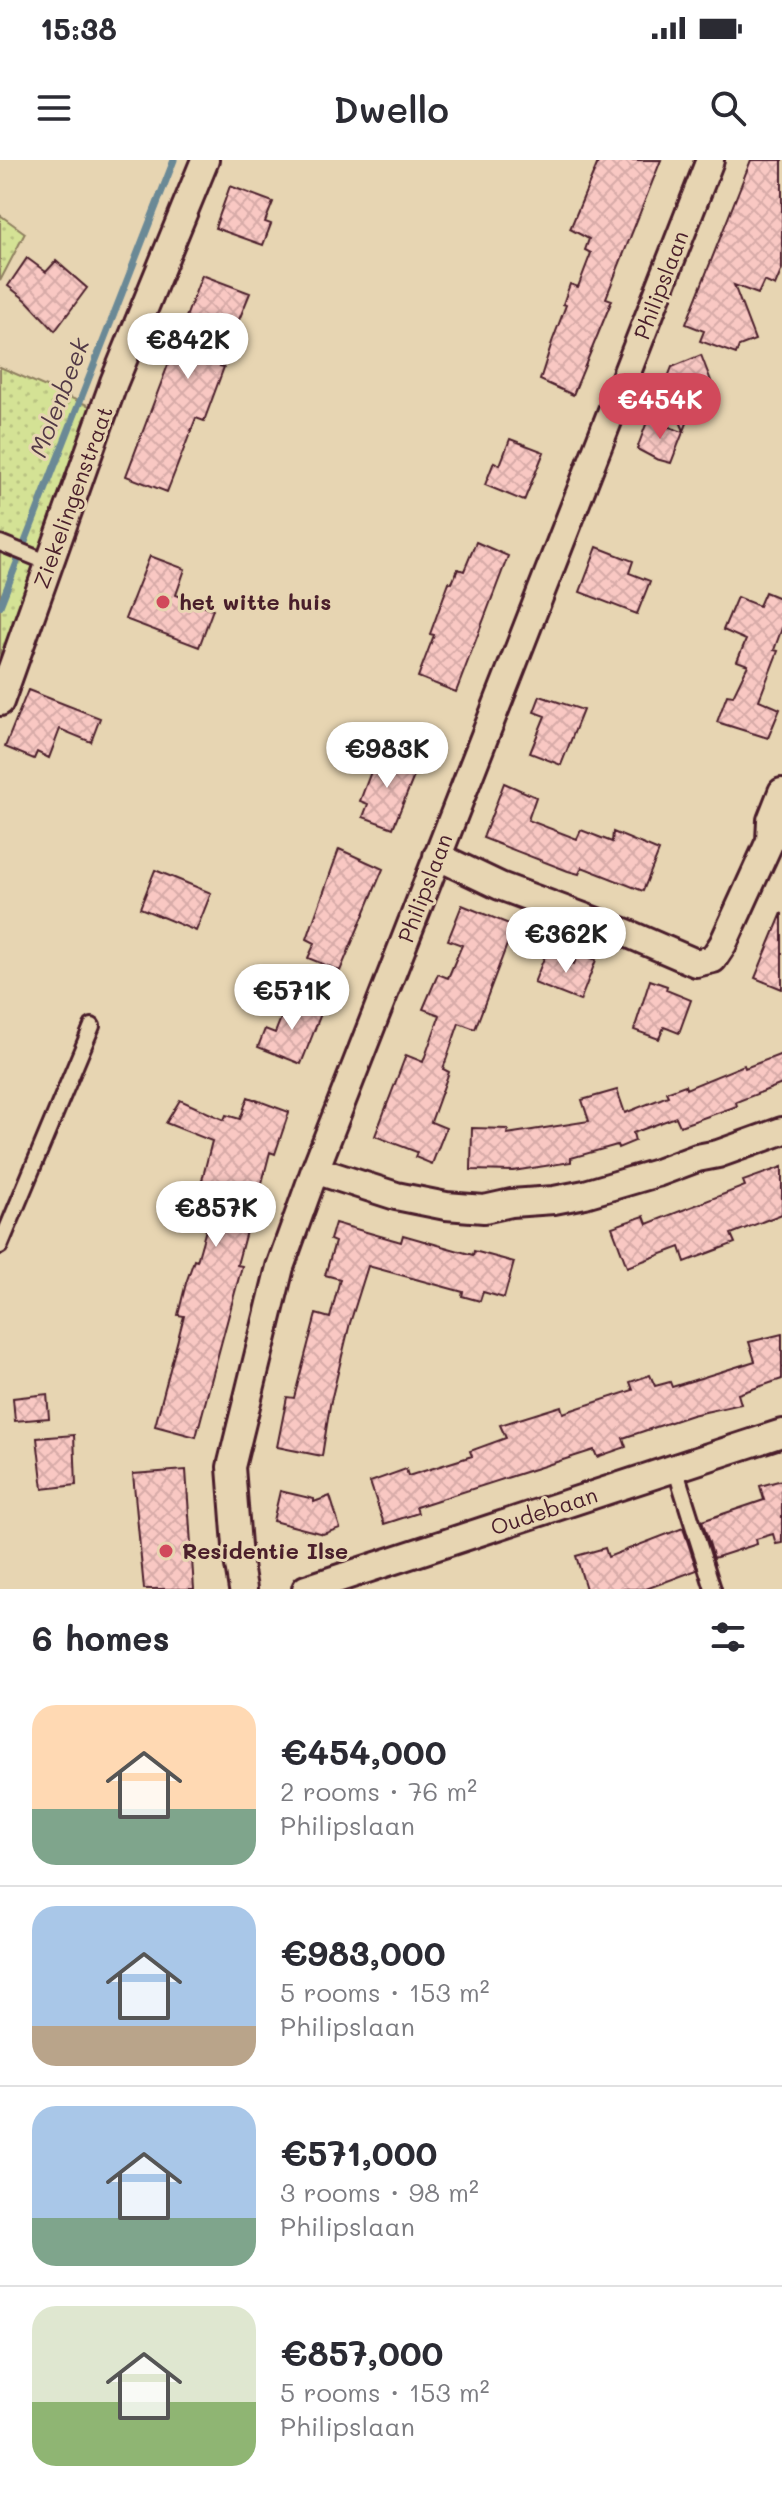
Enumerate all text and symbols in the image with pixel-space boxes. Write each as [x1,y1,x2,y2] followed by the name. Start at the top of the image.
[40,8,117,48] text: 15:38
[333,85,449,132] text: Dwello
[32,86,76,130] icon: menu
[706,86,750,130] icon: search
[627,226,695,343] street label: Philipslaan
[132,313,244,381] pin: €842K
[145,322,231,356] text: €842K
[22,332,96,461] water label: Molenbeek
[604,373,716,441] pin: €454K
[617,382,703,416] text: €454K
[26,402,119,592] street label: Ziekelingenstraat
[179,587,331,616] place label: het witte huis
[154,593,172,611] marker: het witte huis
[331,722,443,790] pin: €983K
[344,731,430,765] text: €983K
[391,829,459,946] street label: Philipslaan
[510,907,622,975] pin: €362K
[524,916,608,950] text: €362K
[236,964,348,1032] pin: €571K
[252,973,332,1007] text: €571K
[160,1181,272,1249] pin: €857K
[174,1190,258,1224] text: €857K
[487,1480,601,1541] street label: Oudebaan
[182,1536,348,1565] place label: Residentie Ilse
[157,1542,175,1560] marker: Residentie Ilse
[32,1615,170,1660] text: 6 homes
[706,1615,750,1659] icon: filters
[280,1729,447,1774] text: €454,000
[96,1737,192,1833] icon: home
[280,1774,477,1808] text: 2 rooms · 76 m²
[280,1808,415,1842] text: Philipslaan
[280,1930,446,1975] text: €983,000
[96,1938,192,2034] icon: home
[280,1975,490,2009] text: 5 rooms · 153 m²
[280,2009,415,2043] text: Philipslaan
[280,2130,437,2175] text: €571,000
[96,2138,192,2234] icon: home
[280,2175,479,2209] text: 3 rooms · 98 m²
[280,2209,415,2243] text: Philipslaan
[280,2330,443,2375] text: €857,000
[96,2338,192,2434] icon: home
[280,2375,490,2409] text: 5 rooms · 153 m²
[280,2409,415,2443] text: Philipslaan

